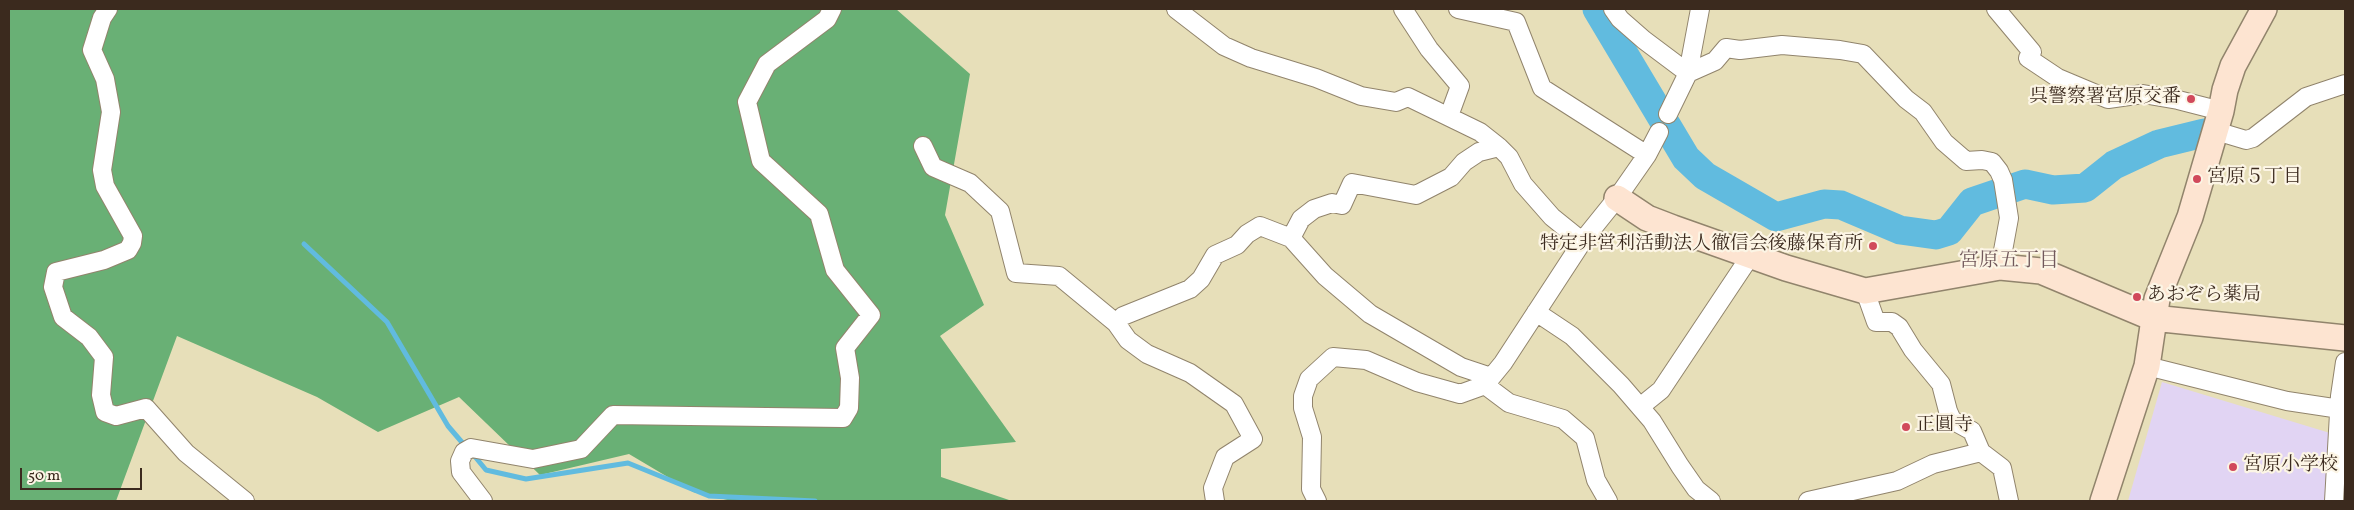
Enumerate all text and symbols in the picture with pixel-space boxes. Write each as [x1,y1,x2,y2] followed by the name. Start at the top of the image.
[2029,88,2181,110] place label: 呉警察署宮原交番
[2185,93,2197,105] marker: 呉警察署宮原交番
[2207,168,2302,190] place label: 宮原５丁目
[2191,173,2203,185] marker: 宮原５丁目
[1540,235,1863,257] place label: 特定非営利活動法人徹信会後藤保育所
[1867,240,1879,252] marker: 特定非営利活動法人徹信会後藤保育所
[1959,250,2059,274] district label: 宮原五丁目
[2147,286,2261,308] place label: あおぞら薬局
[2131,291,2143,303] marker: あおぞら薬局
[1916,416,1973,438] place label: 正圓寺
[1900,421,1912,433] marker: 正圓寺
[2243,456,2338,478] place label: 宮原小学校
[22,458,145,490] scale bar
[2227,461,2239,473] marker: 宮原小学校
[28,466,60,487] text: 50 m

